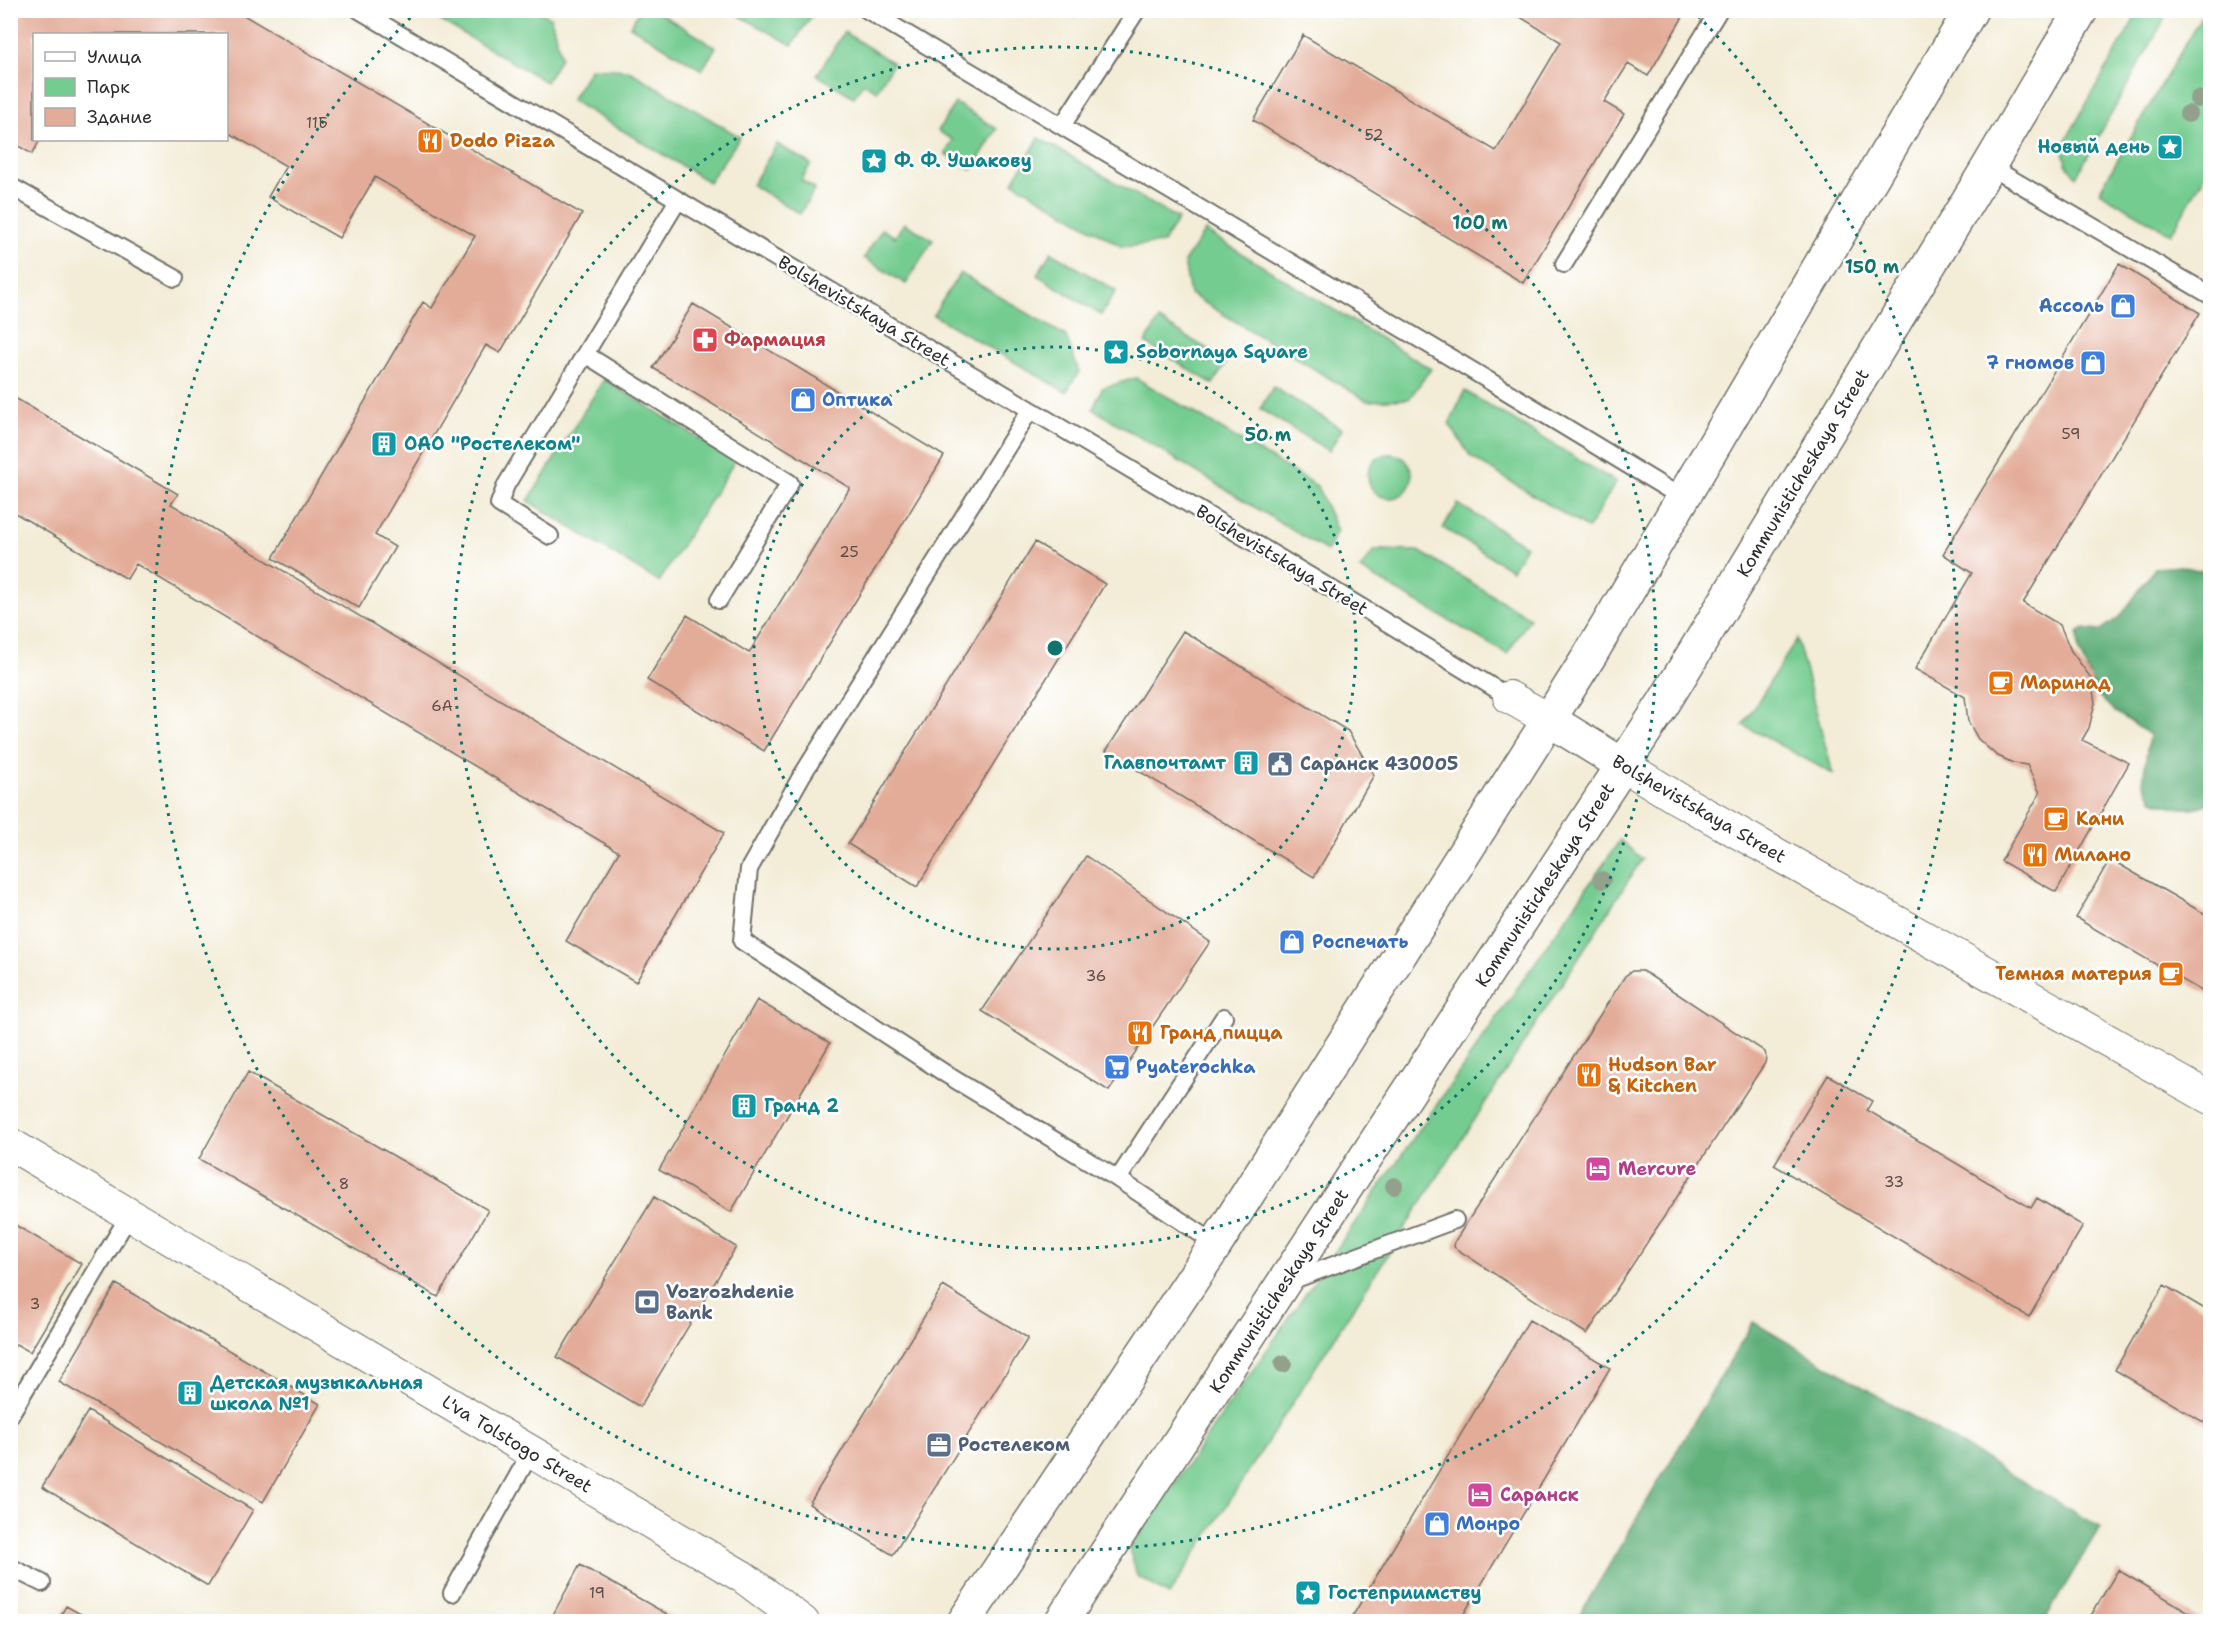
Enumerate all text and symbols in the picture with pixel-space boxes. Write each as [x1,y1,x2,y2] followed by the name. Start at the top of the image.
[33,33,228,141] legend
[87,45,141,69] text: Улица
[87,75,130,99] text: Парк
[87,105,152,129] text: Здание
[306,113,328,133] house number: 11Б
[1365,125,1383,145] house number: 52
[415,126,445,156] restaurant icon: Dodo Pizza
[450,129,556,153] place label: Dodo Pizza
[2155,132,2185,162] place icon: Новый день
[2037,135,2150,159] place label: Новый день
[859,146,889,176] place icon: Ф. Ф. Ушакову
[894,149,1032,173] place label: Ф. Ф. Ушакову
[1452,211,1508,235] text: 100 m
[773,250,955,372] street label: Bolshevistskaya Street
[1845,255,1900,279] text: 150 m
[2108,291,2138,321] shop icon: Ассоль
[2039,294,2104,318] place label: Ассоль
[690,325,720,355] pharmacy icon: Фармация
[724,328,826,352] place label: Фармация
[1101,337,1131,367] place icon: Sobornaya Square
[1136,340,1308,364] place label: Sobornaya Square
[2078,348,2108,378] shop icon: 7 гномов
[1986,351,2074,375] place label: 7 гномов
[1731,364,1875,582] street label: Kommunisticheskaya Street
[788,385,818,415] shop icon: Оптика
[822,388,893,412] place label: Оптика
[1245,423,1292,447] text: 50 m
[2062,424,2080,444] house number: 59
[369,429,399,459] building icon: ОАО "Ростелеком"
[404,432,580,456] place label: ОАО "Ростелеком"
[1191,499,1373,621] street label: Bolshevistskaya Street
[839,542,859,562] house number: 25
[1045,638,1065,658] centre of rings
[1986,668,2016,698] cafe icon: Маринад
[2020,671,2111,695] place label: Маринад
[431,696,453,716] house number: 6А
[1231,748,1261,778] building icon: Главпочтамт
[1265,749,1295,779] public building icon: Саранск 430005
[1608,749,1790,869] street label: Bolshevistskaya Street
[1104,751,1226,775] place label: Главпочтамт
[1300,752,1458,776] place label: Саранск 430005
[1470,778,1620,992] street label: Kommunisticheskaya Street
[2041,804,2071,834] cafe icon: Кани
[2076,807,2125,831] place label: Кани
[2020,840,2050,870] restaurant icon: Милано
[2054,843,2131,867] place label: Милано
[1277,927,1307,957] shop icon: Роспечать
[1312,930,1408,954] place label: Роспечать
[2156,959,2186,989] cafe icon: Темная материя
[1995,962,2152,986] place label: Темная материя
[1086,966,1106,986] house number: 36
[1125,1018,1155,1048] restaurant icon: Гранд пицца
[1160,1021,1283,1045] place label: Гранд пицца
[1102,1052,1132,1082] supermarket icon: Pyaterochka
[1608,1053,1717,1098] place label: Hudson Bar & Kitchen
[1136,1055,1256,1079] place label: Pyaterochka
[1574,1060,1604,1090] restaurant icon: Hudson Bar & Kitchen
[729,1091,759,1121] building icon: Гранд 2
[764,1094,839,1118] place label: Гранд 2
[1583,1154,1613,1184] hotel icon: Mercure
[1618,1157,1697,1181] place label: Mercure
[1884,1172,1904,1192] house number: 33
[339,1174,349,1194] house number: 8
[1204,1184,1354,1398] street label: Kommunisticheskaya Street
[666,1280,794,1325] place label: Vozrozhdenie Bank
[632,1287,662,1317] bank icon: Vozrozhdenie Bank
[30,1294,40,1314] house number: 3
[210,1371,423,1416] place label: Детская музыкальная школа №1
[175,1378,205,1408] building icon: Детская музыкальная школа №1
[437,1390,597,1498] street label: L'va Tolstogo Street
[924,1430,954,1460] office icon: Ростелеком
[958,1433,1070,1457] place label: Ростелеком
[1465,1480,1495,1510] hotel icon: Саранск
[1500,1483,1579,1507] place label: Саранск
[1422,1509,1452,1539] shop icon: Монро
[1456,1512,1520,1536] place label: Монро
[1293,1578,1323,1608] place icon: Гостеприимству
[1328,1581,1482,1605] place label: Гостеприимству
[589,1583,605,1603] house number: 19

